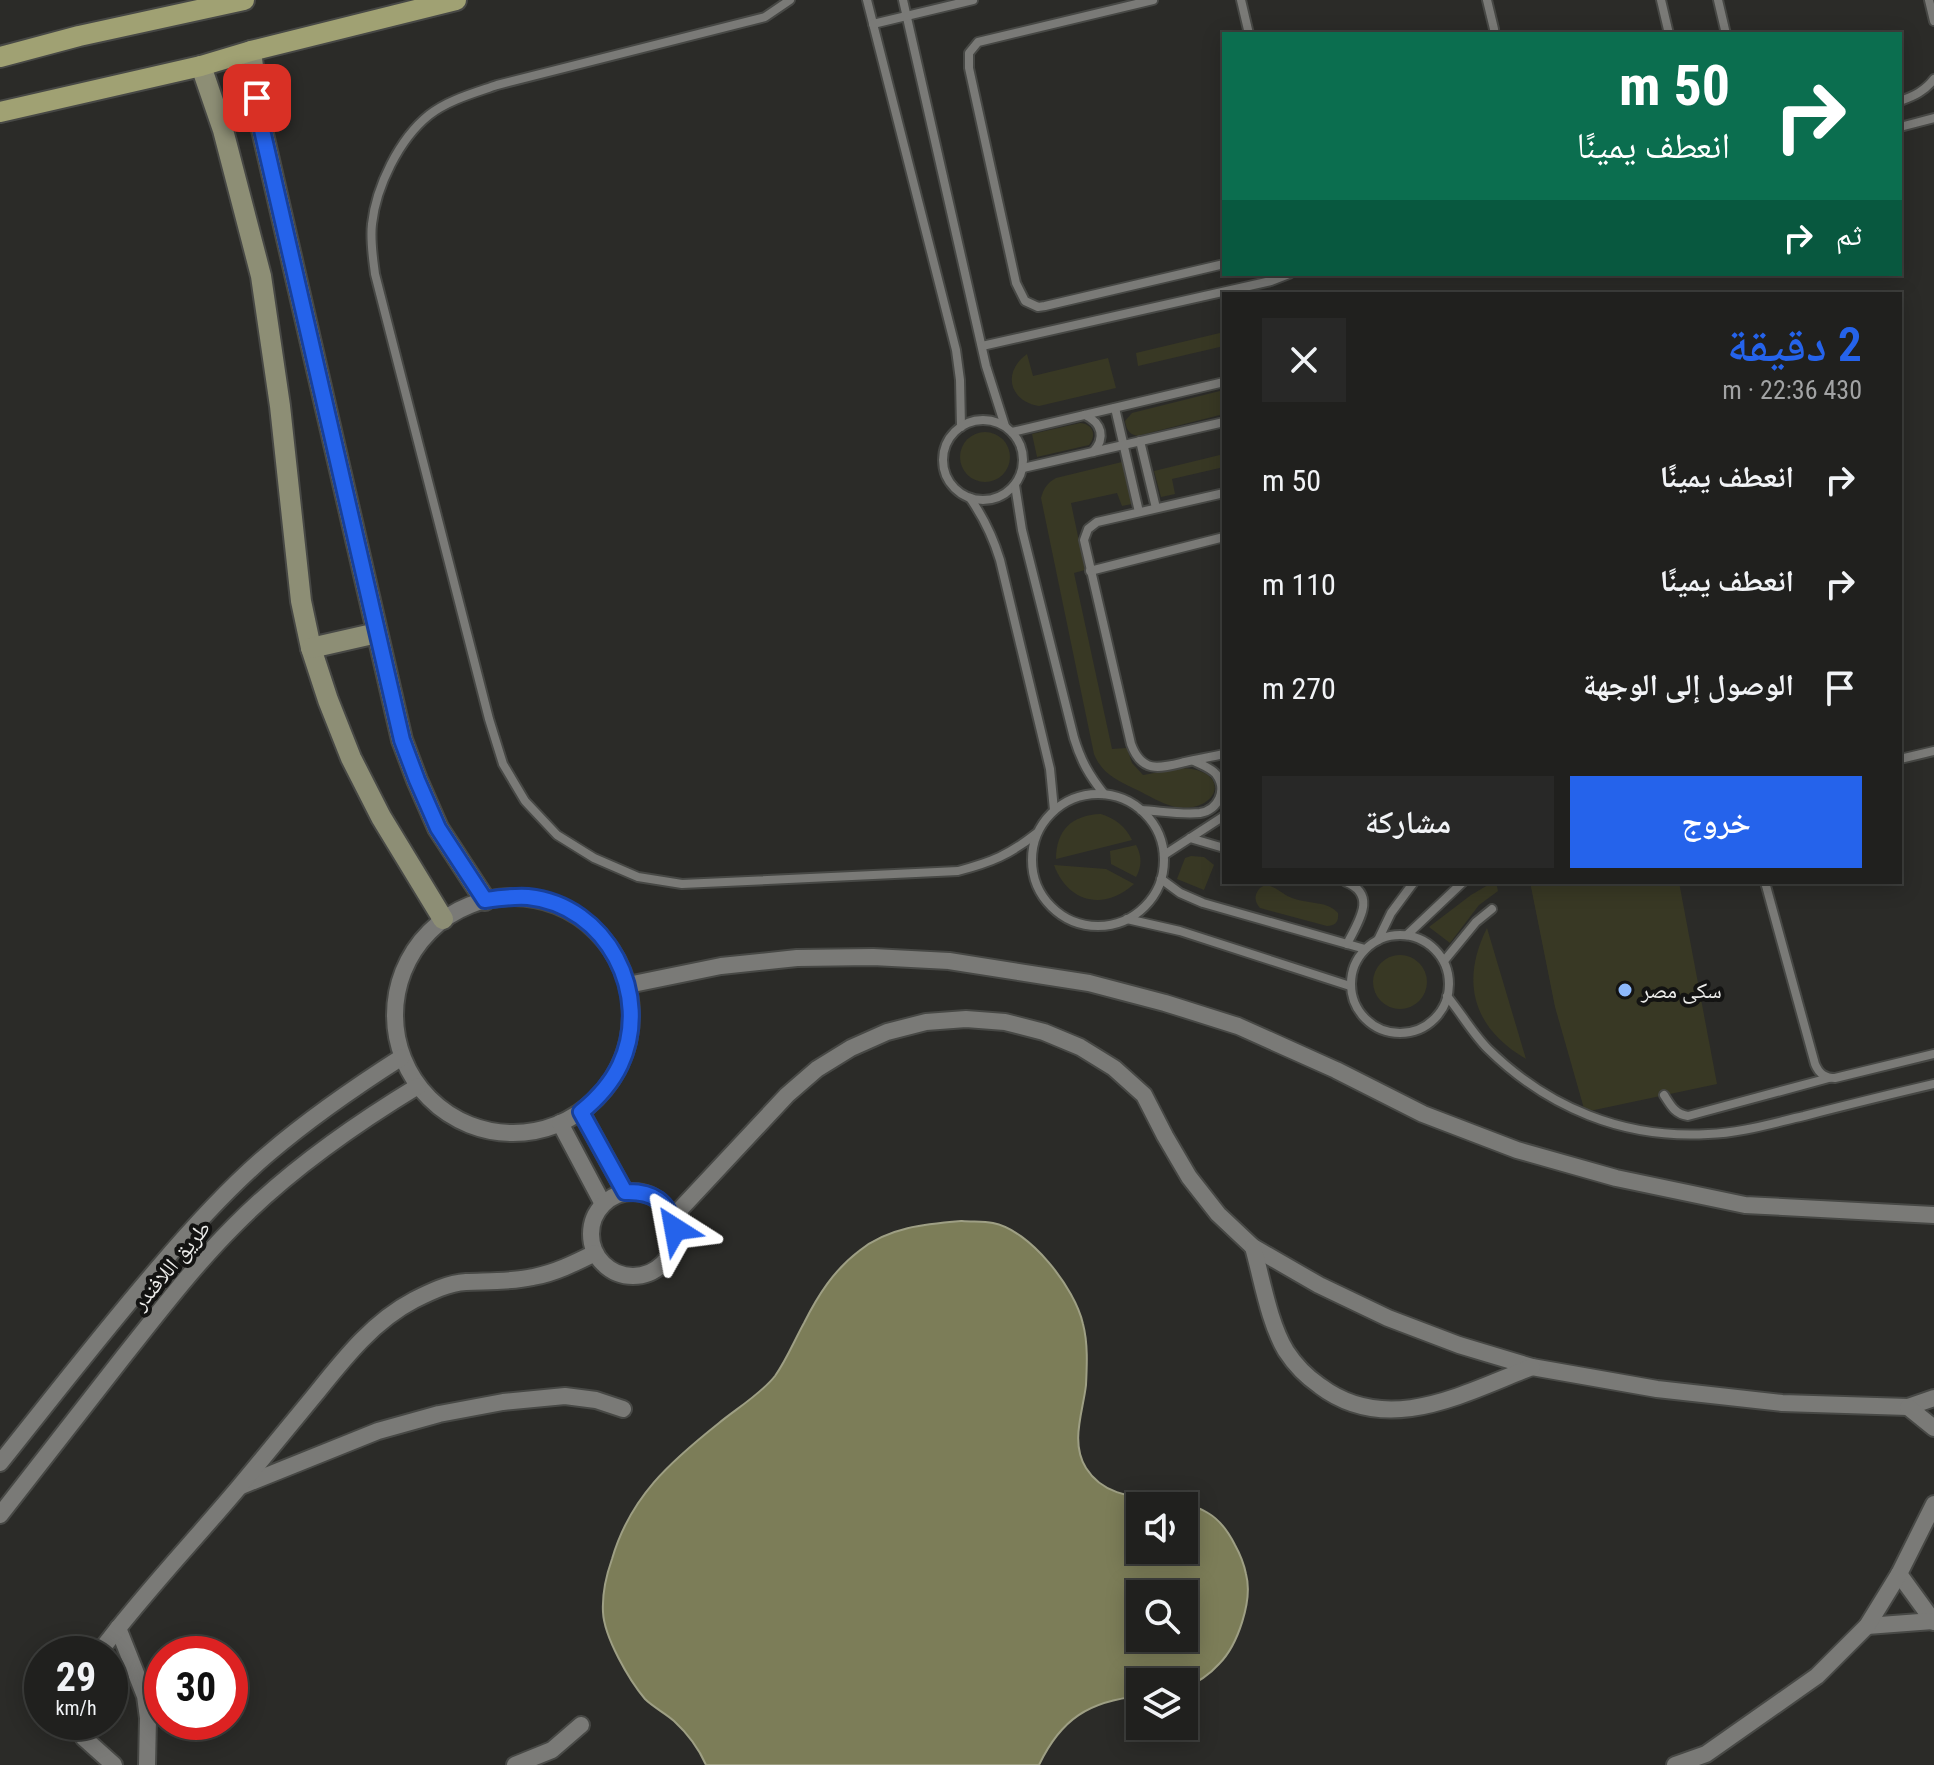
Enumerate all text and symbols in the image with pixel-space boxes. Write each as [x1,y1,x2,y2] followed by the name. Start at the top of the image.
[1619,53,1730,119] text: 50 m
[223,64,291,132] pin
[1758,64,1862,168] icon: right
[235,76,279,120] icon: arrive
[1577,125,1730,167] text: انعطف يمينًا
[1776,216,1820,260] icon: right
[1836,217,1862,252] text: ثم
[1727,316,1862,373] text: 2 دقيقة
[1262,318,1346,402] button: close
[1722,375,1862,405] text: 430 m · 22:36
[1818,458,1862,502] icon: right
[1660,459,1794,494] text: انعطف يمينًا
[1262,463,1321,498] text: 50 m
[1818,562,1862,606] icon: right
[1660,563,1794,598] text: انعطف يمينًا
[1262,567,1336,602] text: 110 m
[1818,666,1862,710] icon: arrive
[1583,667,1794,702] text: الوصول إلى الوجهة
[1262,671,1336,706] text: 270 m
[1262,776,1554,868] button: مشاركة
[1570,776,1862,868] button: خروج
[1640,978,1722,1004] place label: سكى مصر
[1616,981,1634,999] marker: سكى مصر
[633,1187,717,1271] position arrow
[126,1216,216,1316] street label: طريق اللافندر
[1126,1492,1198,1740] map controls
[1126,1492,1198,1564] button: sound
[1126,1580,1198,1652] button: search
[144,1636,248,1740] speed limit sign: 30
[56,1654,96,1701] text: 29
[1126,1668,1198,1740] button: layers
[55,1696,97,1720] text: km/h

